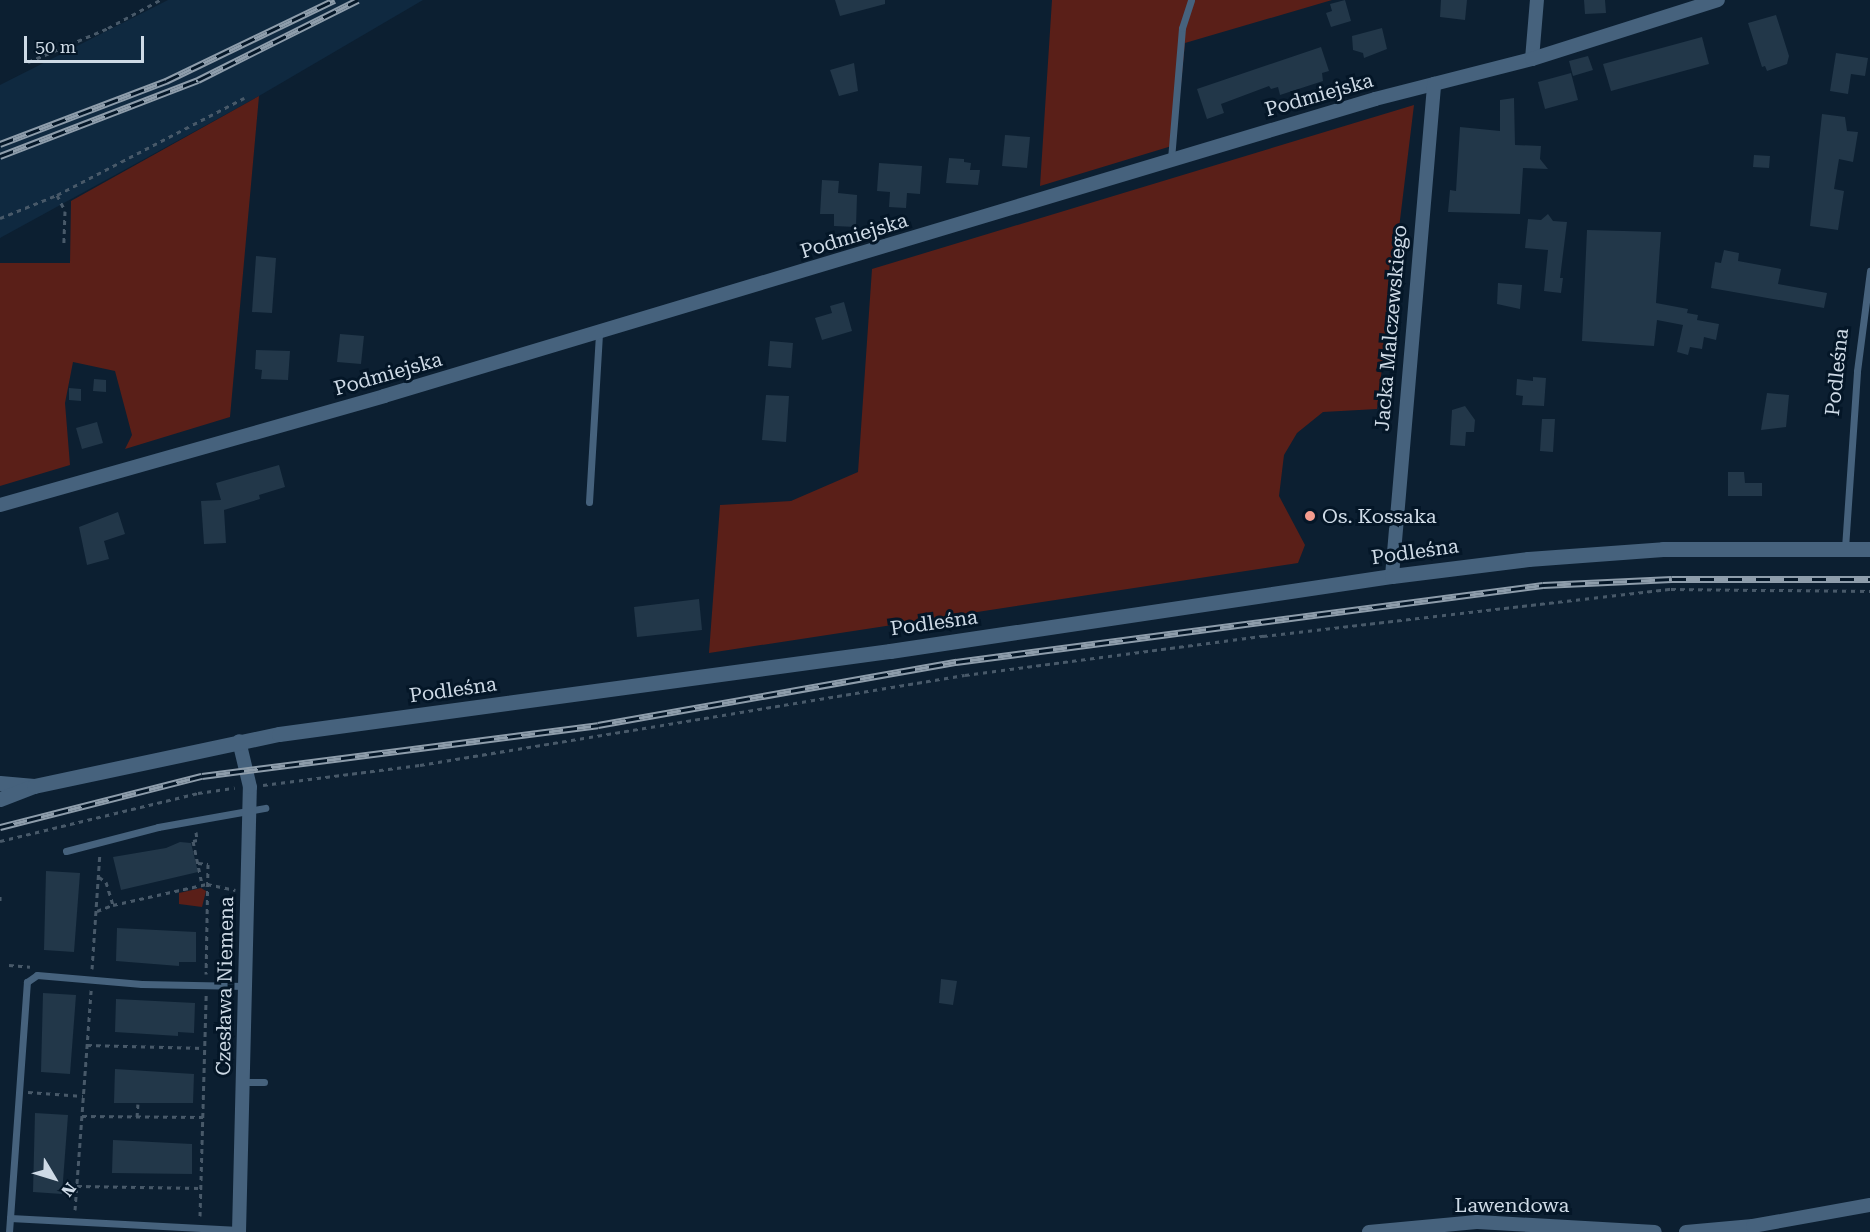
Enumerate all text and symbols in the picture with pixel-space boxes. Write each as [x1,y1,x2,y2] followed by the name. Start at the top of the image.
[27,24,147,62] scale bar
[35,36,76,57] text: 50 m
[1262,68,1376,122] street label: Podmiejska
[797,208,911,264] street label: Podmiejska
[1370,224,1412,432] street label: Jacka Malczewskiego
[1820,327,1854,417] street label: Podleśna
[331,347,445,401] street label: Podmiejska
[1322,504,1436,528] place label: Os. Kossaka
[1303,509,1317,523] marker: Os. Kossaka
[1370,534,1460,570] street label: Podleśna
[889,605,979,641] street label: Podleśna
[408,672,498,708] street label: Podleśna
[211,896,239,1076] street label: Czesława Niemena
[24,1148,84,1208] north arrow
[57,1179,80,1200] text: N
[1455,1193,1569,1217] street label: Lawendowa

